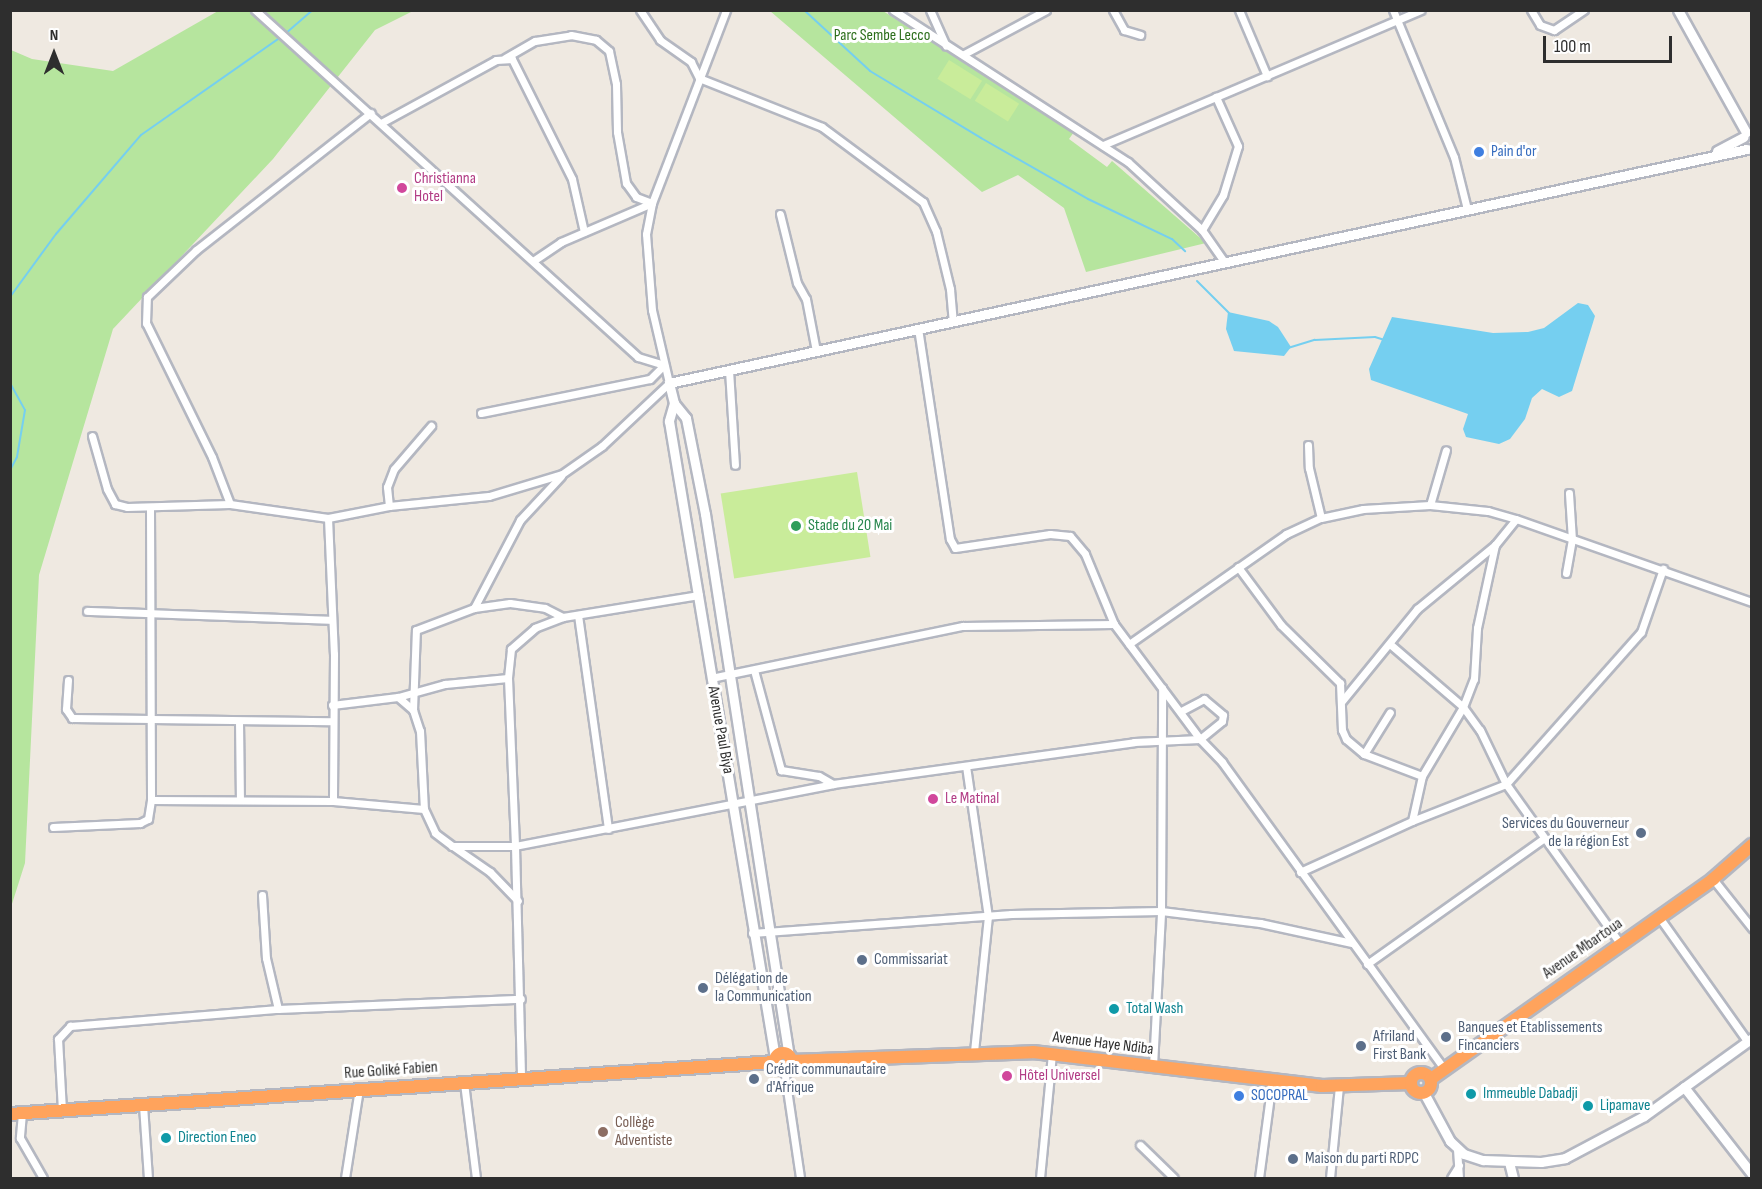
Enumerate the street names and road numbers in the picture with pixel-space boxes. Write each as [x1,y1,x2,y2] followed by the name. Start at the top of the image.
[703,685,737,775] street label: Avenue Paul Biya
[1539,914,1627,984] street label: Avenue Mbartoua
[1051,1028,1155,1060] street label: Avenue Haye Ndiba
[344,1058,438,1084] street label: Rue Goliké Fabien

